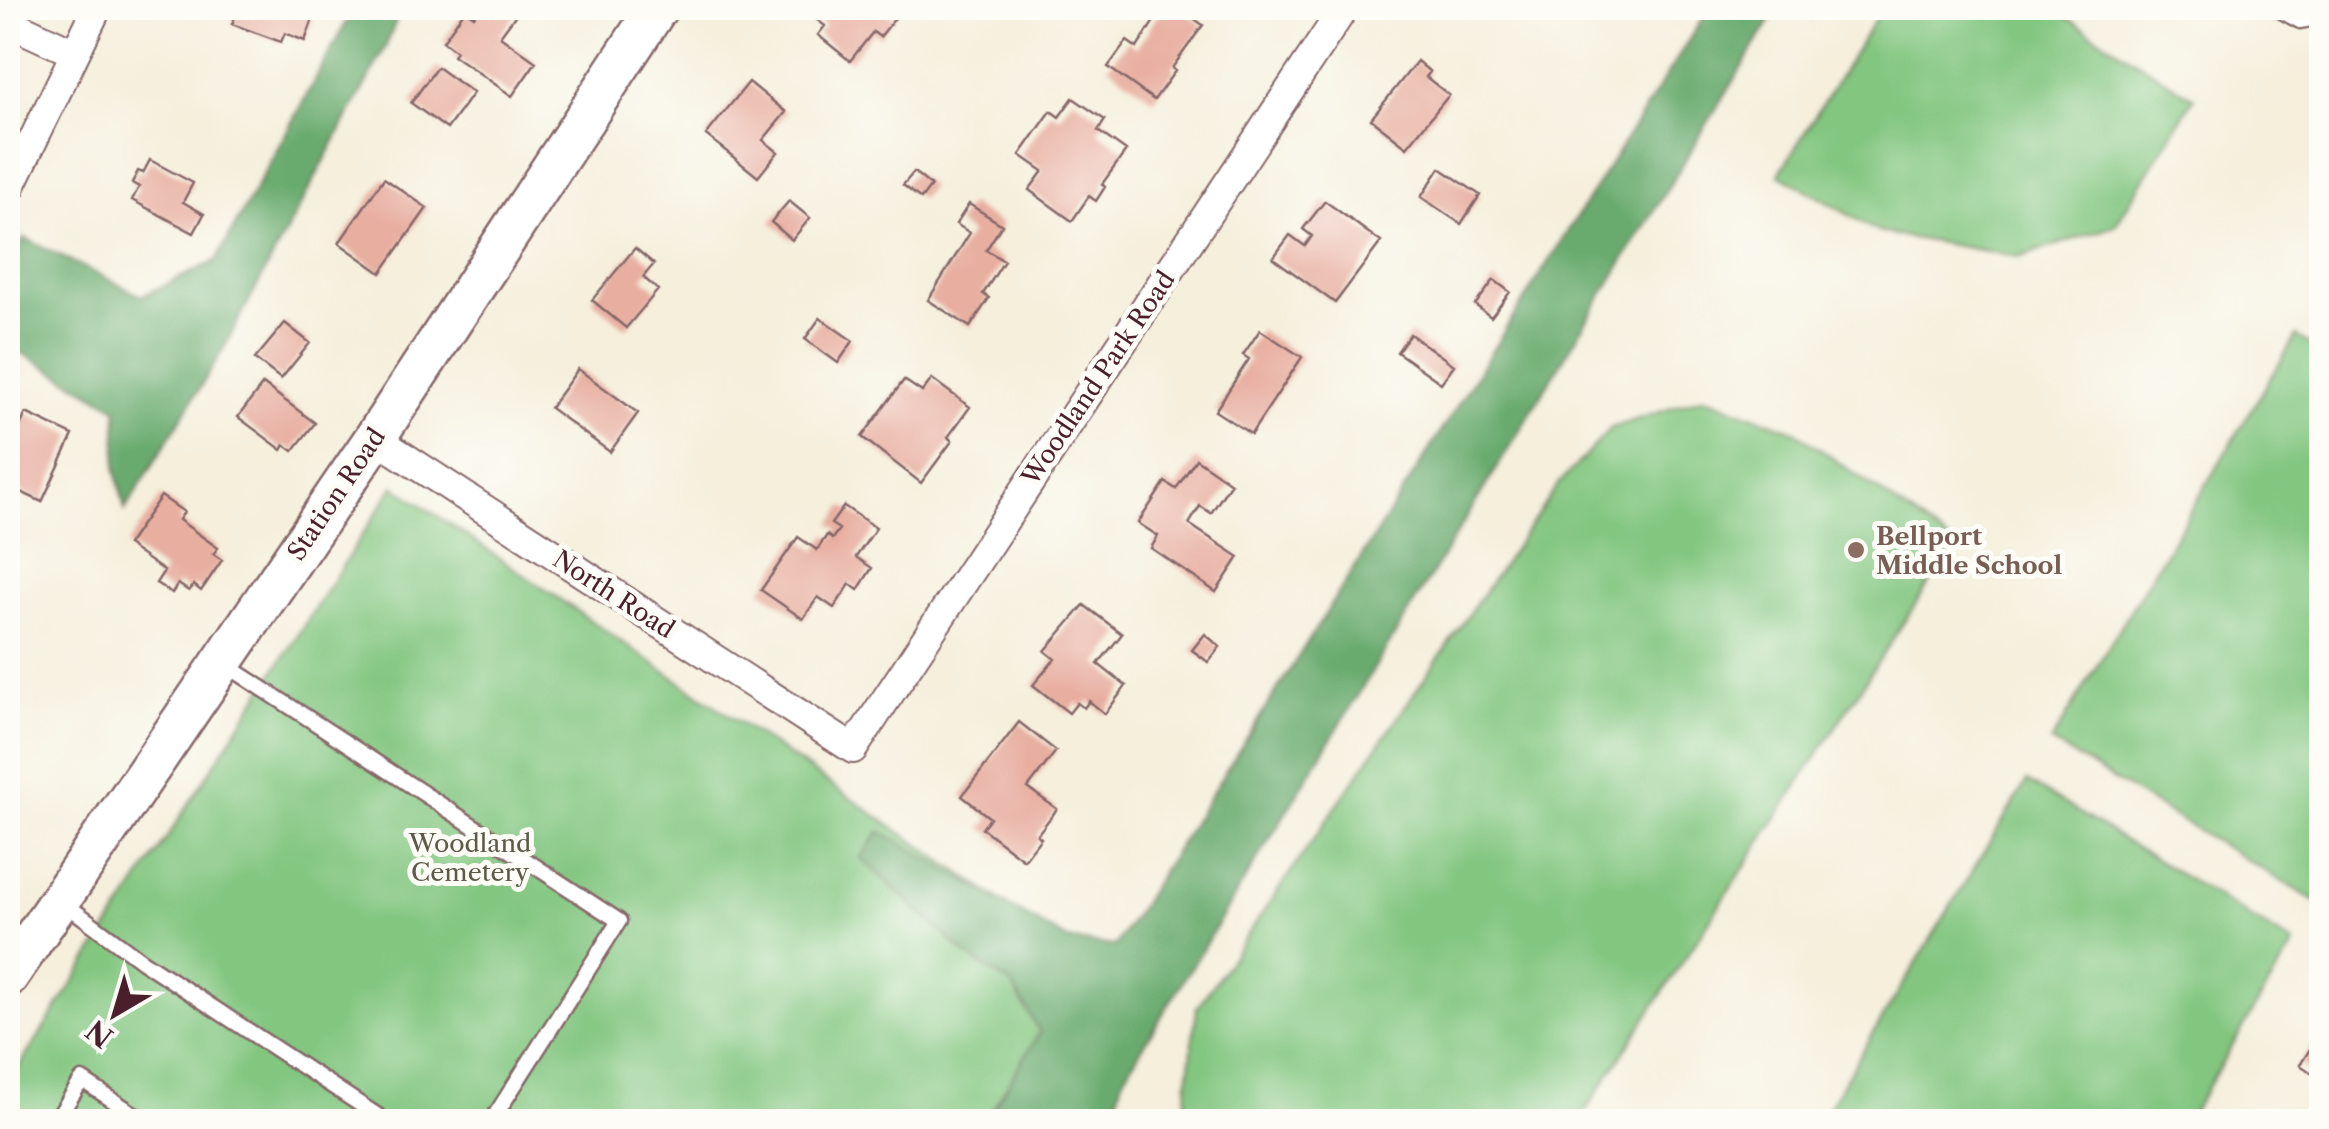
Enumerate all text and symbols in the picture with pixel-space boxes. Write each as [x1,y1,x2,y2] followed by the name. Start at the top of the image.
[1015,265,1182,492] street label: Woodland Park Road
[281,422,392,566] street label: Station Road
[1876,521,2062,581] place label: Bellport Middle School
[1845,539,1867,561] marker: Bellport Middle School
[547,544,680,645] street label: North Road
[408,828,531,888] park label: Woodland Cemetery
[65,964,165,1064] north arrow
[80,1013,120,1055] text: N

